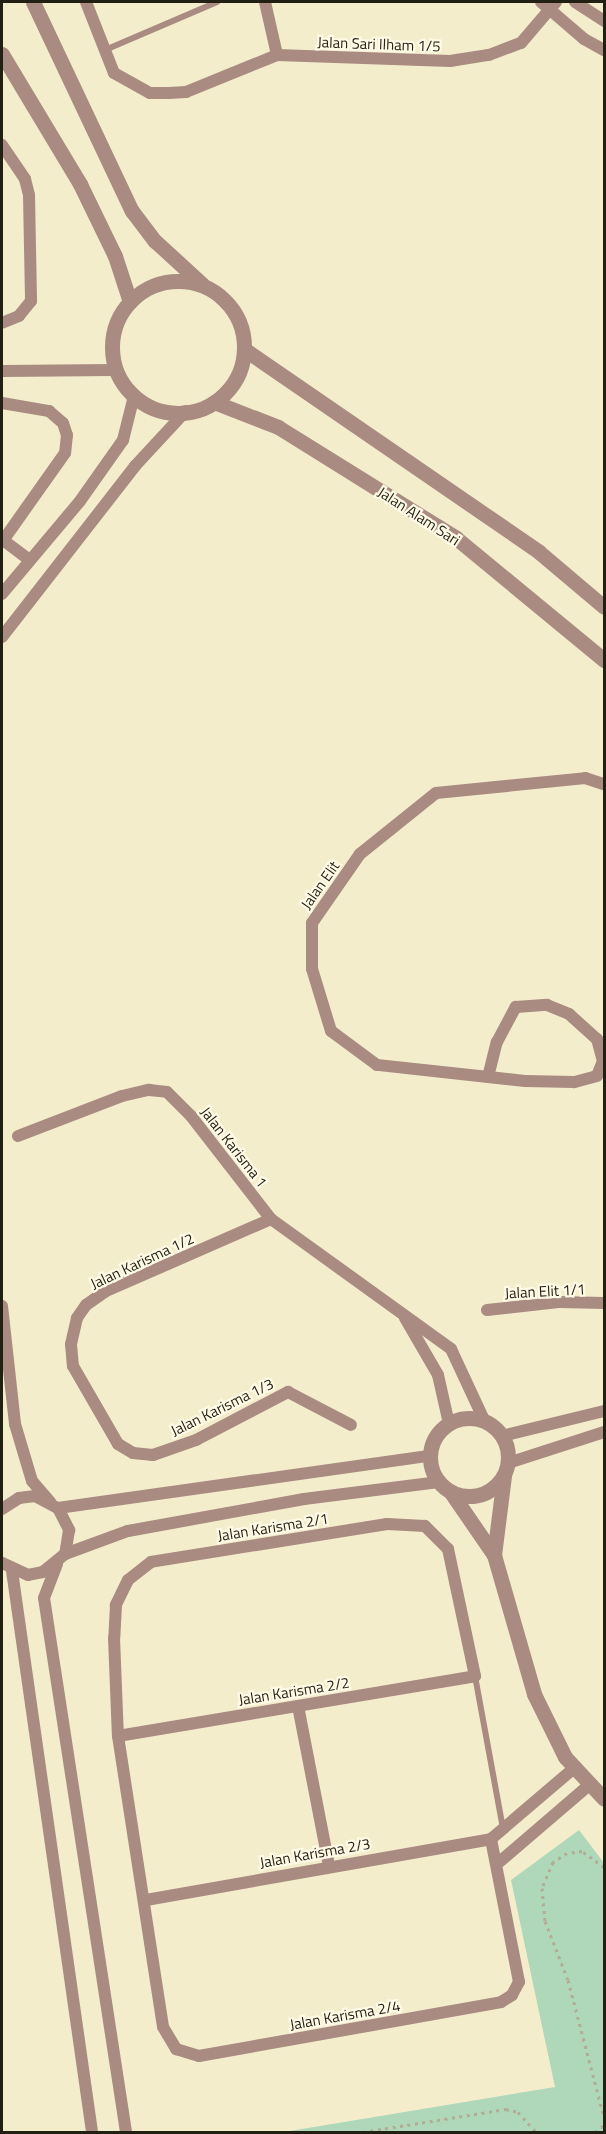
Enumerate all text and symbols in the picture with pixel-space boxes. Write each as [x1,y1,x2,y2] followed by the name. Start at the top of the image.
[317,33,441,55] street label: Jalan Sari Ilham 1/5
[375,483,463,549] street label: Jalan Alam Sari
[297,858,343,912] street label: Jalan Elit
[197,1103,271,1191] street label: Jalan Karisma 1
[87,1229,197,1293] street label: Jalan Karisma 1/2
[504,1280,586,1302] street label: Jalan Elit 1/1
[168,1374,276,1440] street label: Jalan Karisma 1/3
[216,1509,330,1545] street label: Jalan Karisma 2/1
[237,1673,351,1709] street label: Jalan Karisma 2/2
[258,1834,372,1872] street label: Jalan Karisma 2/3
[288,1996,402,2034] street label: Jalan Karisma 2/4

